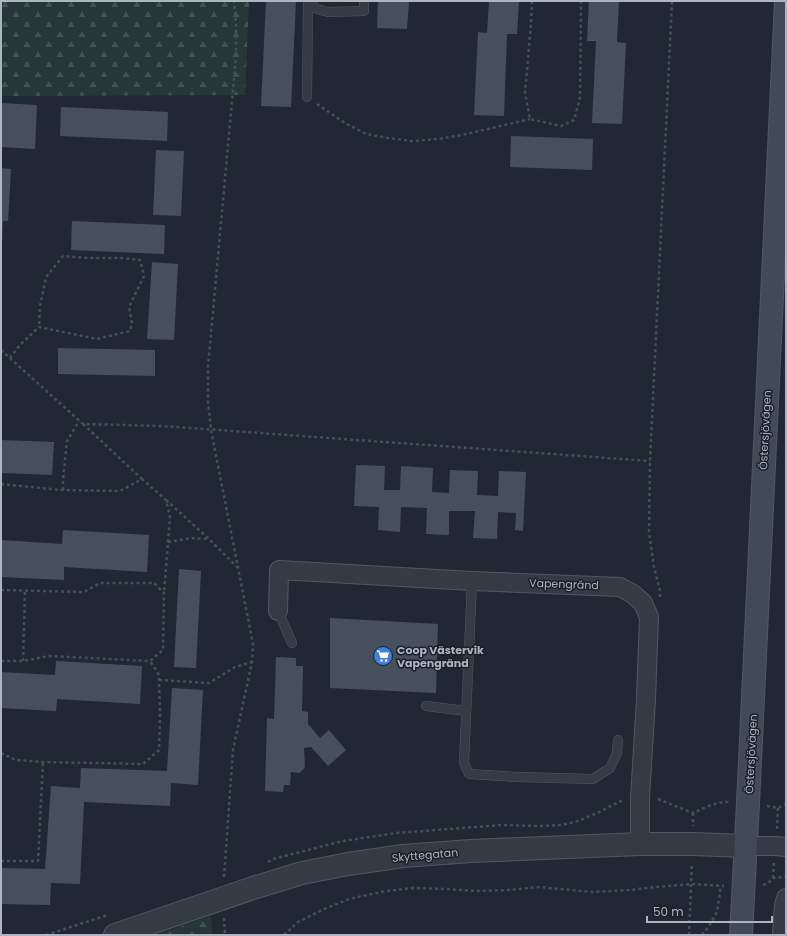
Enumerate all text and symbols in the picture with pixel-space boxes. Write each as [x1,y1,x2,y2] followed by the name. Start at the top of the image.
[755,390,775,470] street label: Östersjövägen
[529,575,599,593] street label: Vapengränd
[397,642,484,671] place label: Coop Västervik Vapengränd
[372,645,394,667] supermarket icon: Coop Västervik Vapengränd
[741,714,761,794] street label: Östersjövägen
[391,844,459,866] street label: Skyttegatan
[647,898,772,924] scale bar
[653,903,684,920] text: 50 m

